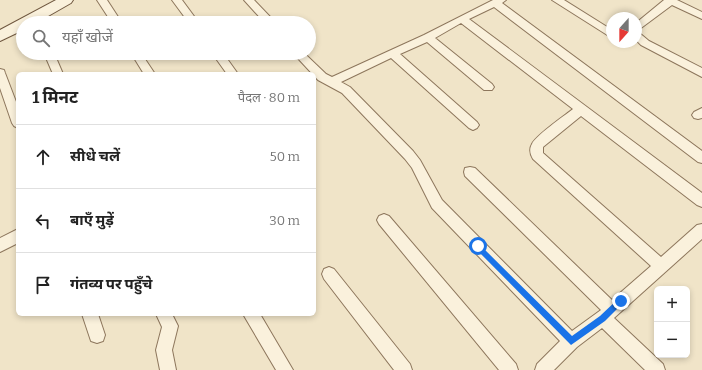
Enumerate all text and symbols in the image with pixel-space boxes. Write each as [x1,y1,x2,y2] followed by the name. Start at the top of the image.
[606,12,642,48] north arrow
[16,16,316,60] search box
[30,27,52,49] icon: search
[62,28,113,46] text: यहाँ खोजें
[32,87,78,108] text: 1 मिनट
[238,90,300,105] text: पैदल · 80 m
[32,146,54,168] icon: ahead
[70,147,120,165] text: सीधे चलें
[270,149,300,164] text: 50 m
[32,210,54,232] icon: left
[70,211,114,229] text: बाएँ मुड़ें
[269,213,300,228] text: 30 m
[469,237,487,255] route start
[32,274,54,296] icon: arrive
[70,275,153,293] text: गंतव्य पर पहुँचे
[654,286,690,358] map controls
[654,286,690,322] button: +
[612,292,630,310] route end
[654,322,690,358] button: −

